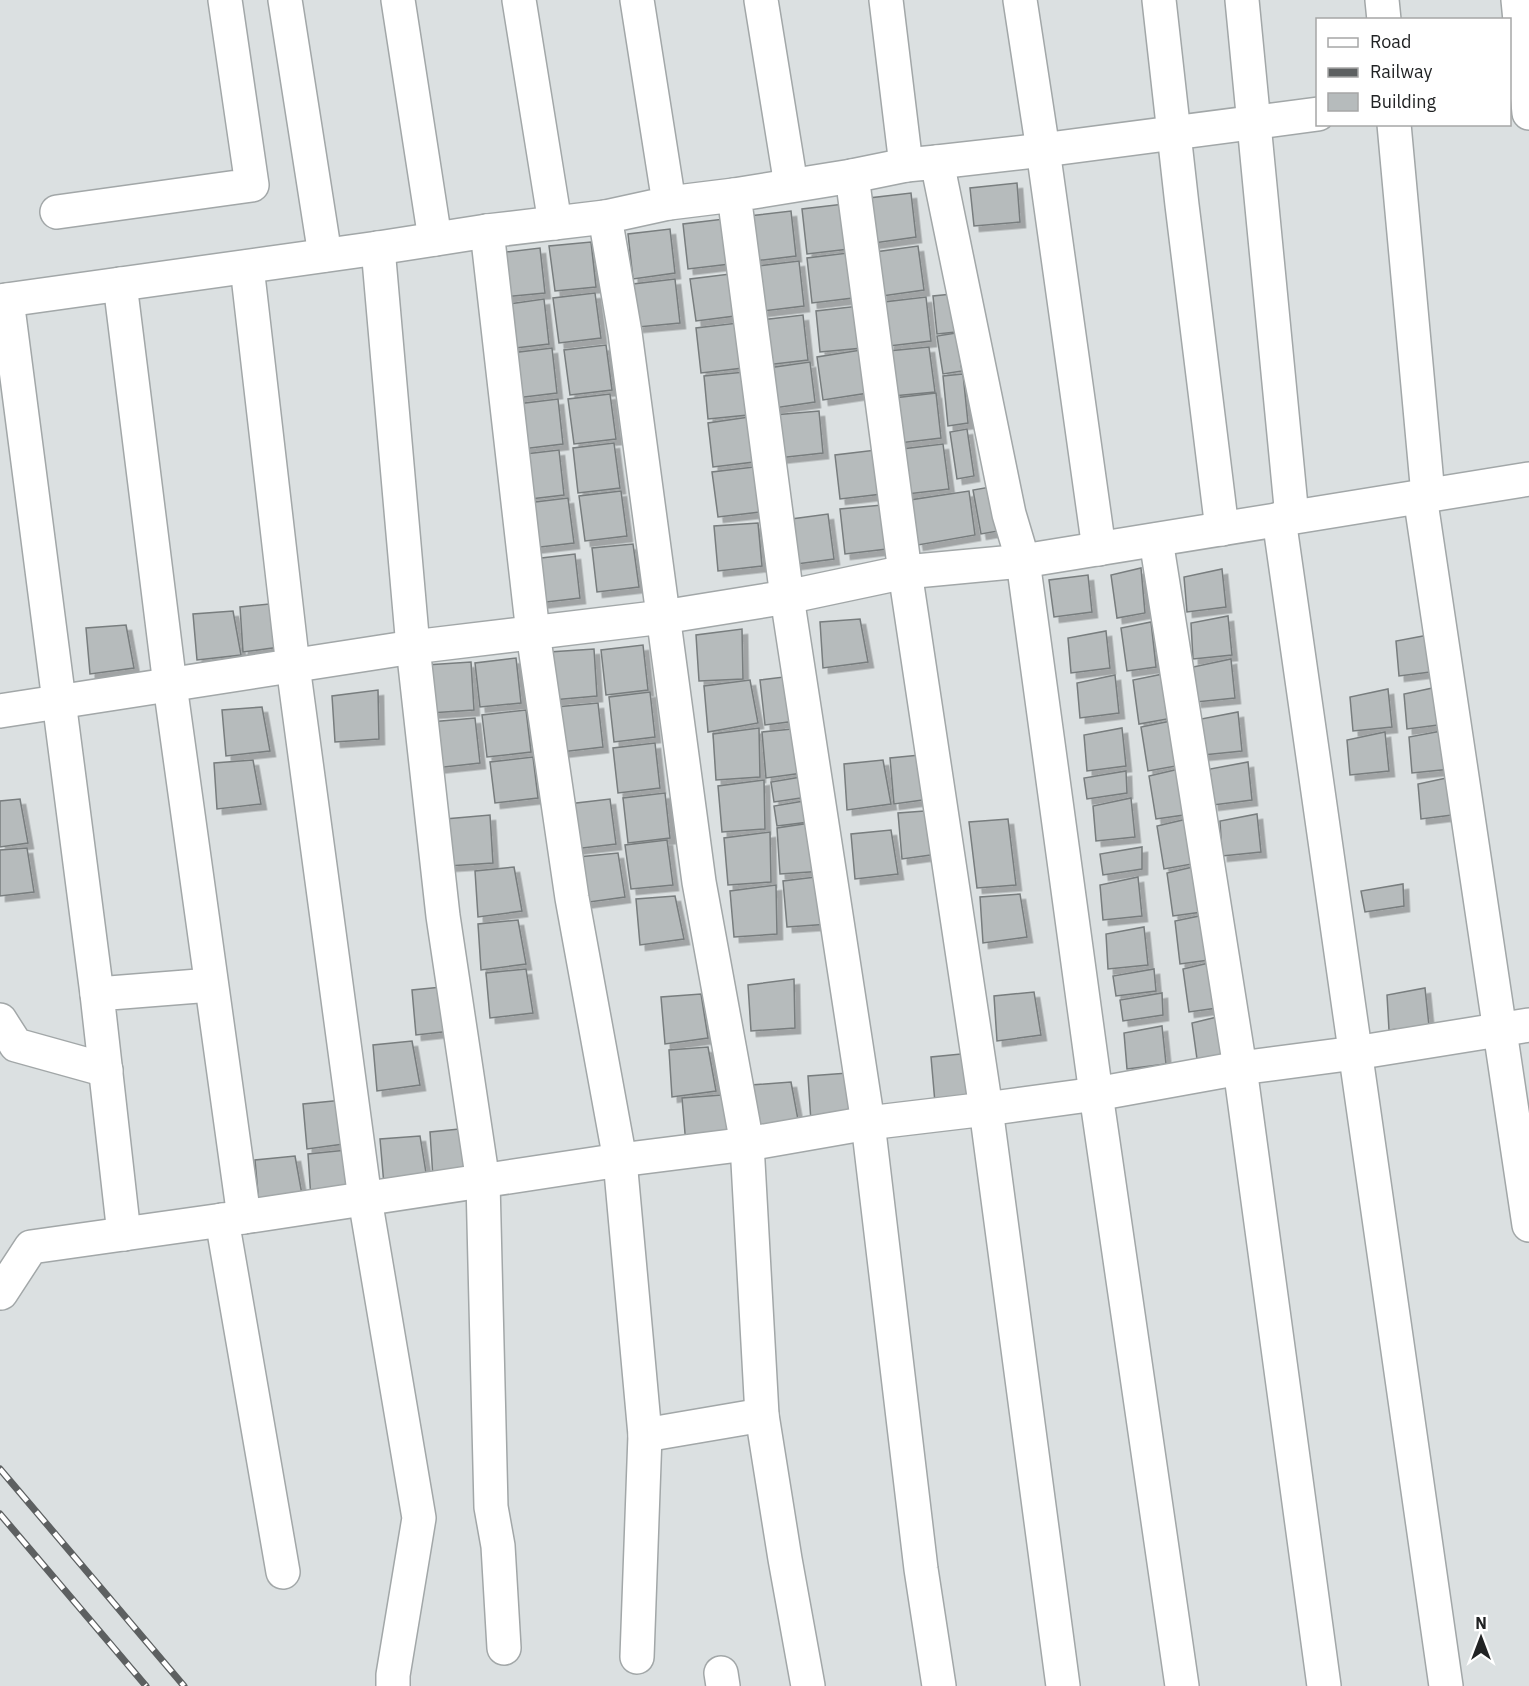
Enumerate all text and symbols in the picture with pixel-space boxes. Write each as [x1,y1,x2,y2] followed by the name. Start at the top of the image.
[1316,18,1511,126] legend
[1370,30,1411,53] text: Road
[1370,60,1432,83] text: Railway
[1370,90,1437,113] text: Building
[1451,1608,1511,1668] north arrow
[1475,1613,1487,1633] text: N

